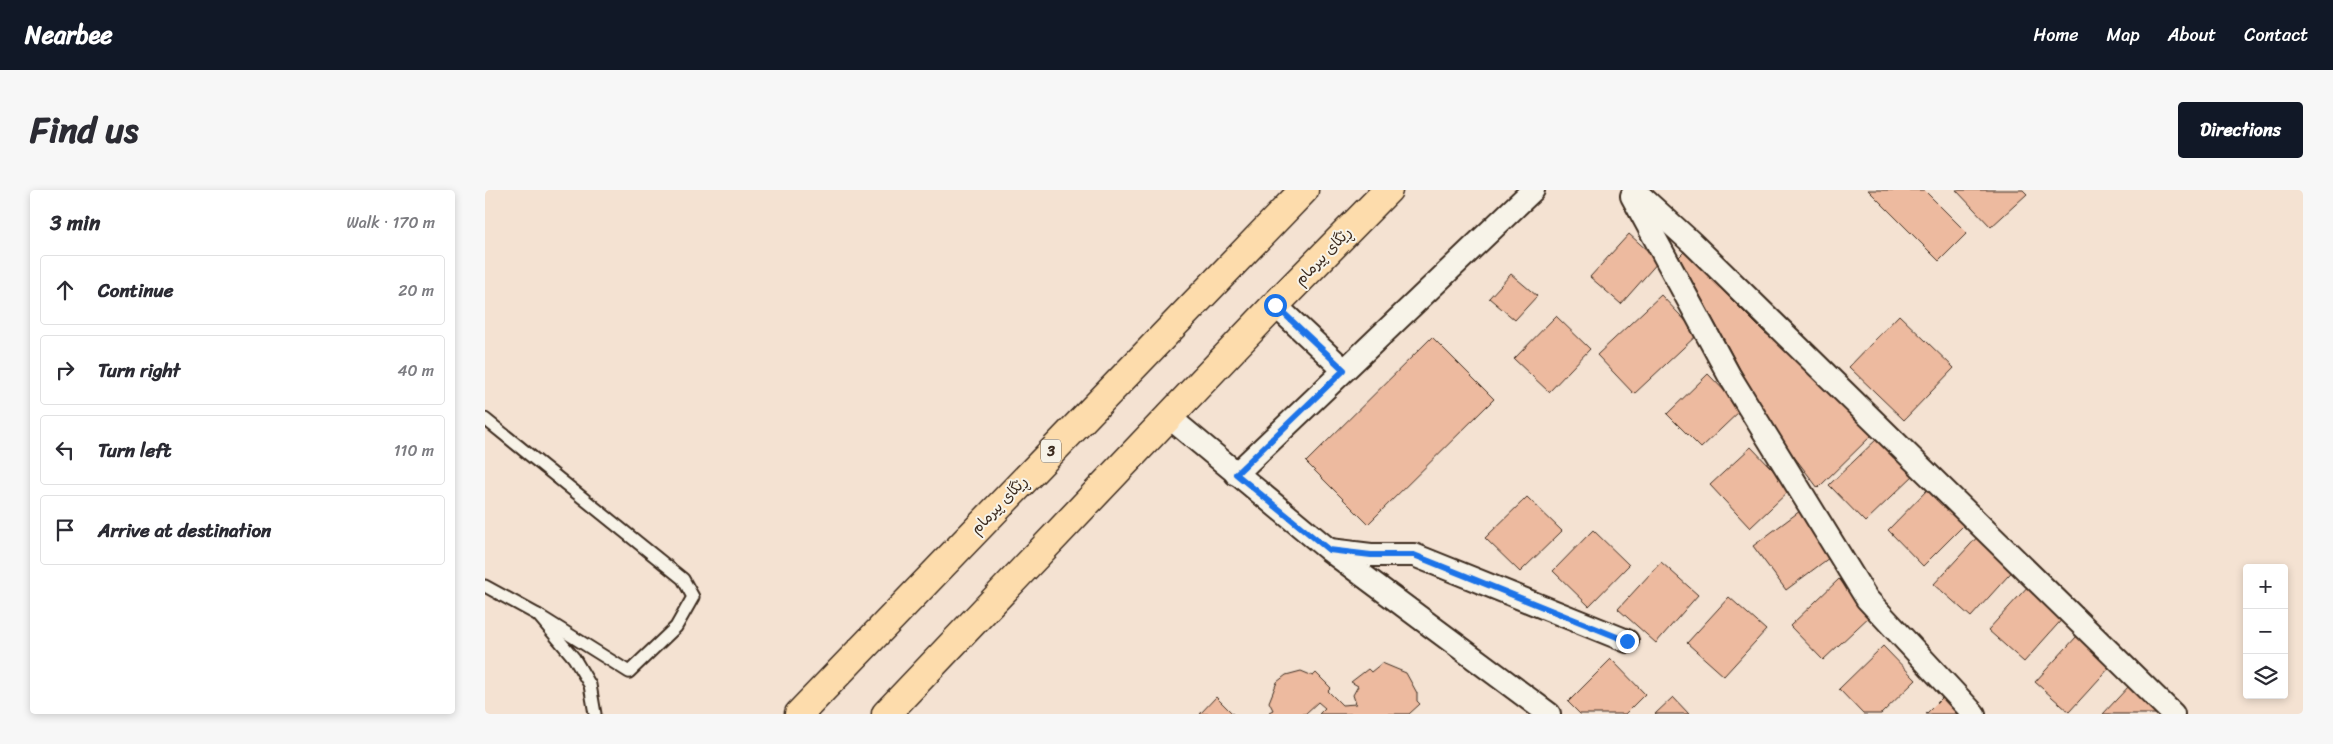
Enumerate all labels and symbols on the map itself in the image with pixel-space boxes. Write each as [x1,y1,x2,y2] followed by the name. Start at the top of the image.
[1288,220,1358,292] street label: ڕێگای پیرمام
[1264,294,1287,317] route start
[1041,440,1061,462] road number: 3
[964,469,1034,541] street label: ڕێگای پیرمام
[1616,630,1639,653] route end

